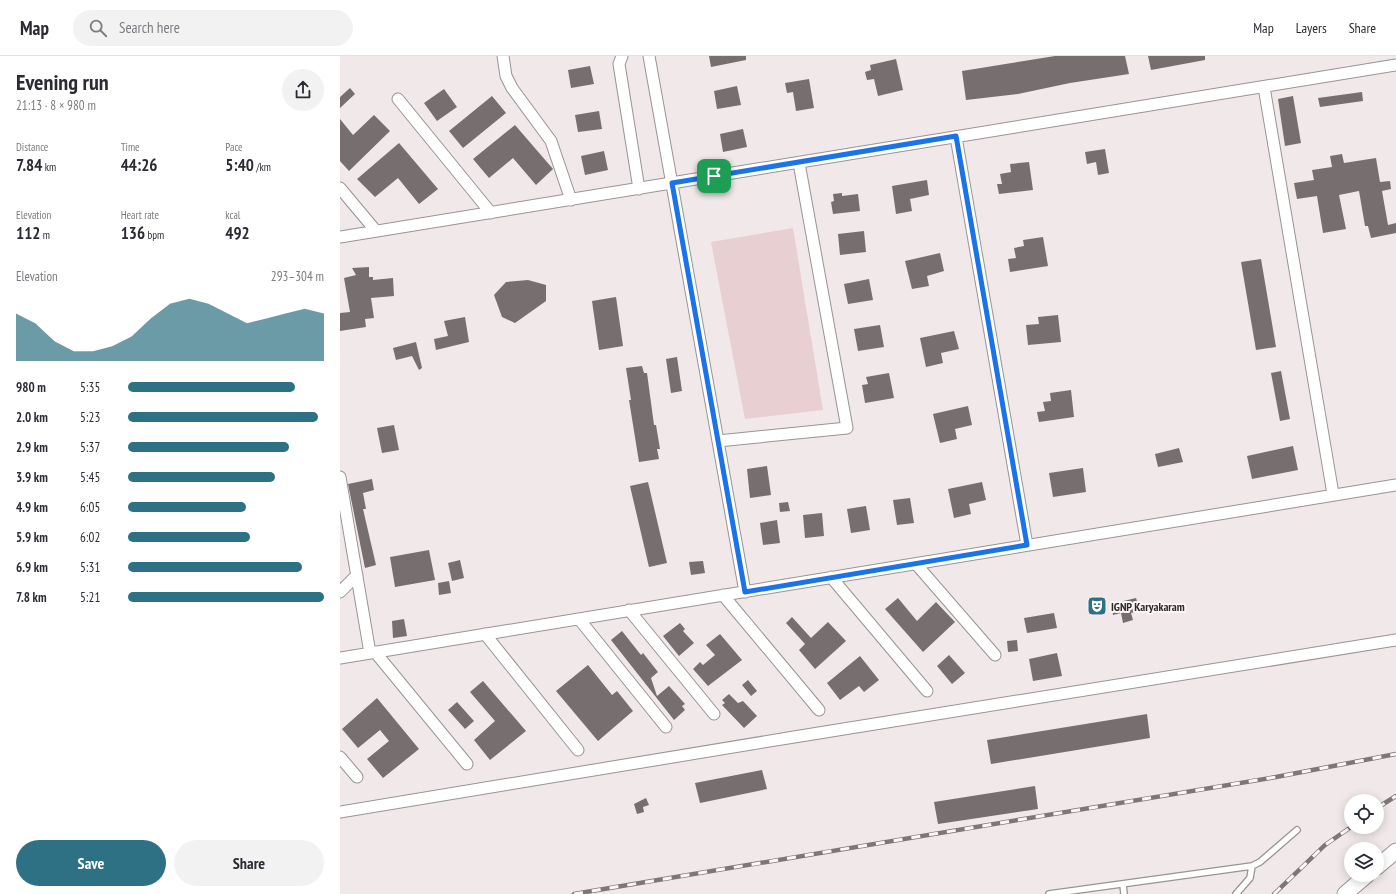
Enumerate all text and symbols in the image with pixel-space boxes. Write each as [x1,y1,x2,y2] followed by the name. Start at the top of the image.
[73,10,353,46] search box
[20,16,49,40] text: Map
[87,17,109,39] icon: search
[119,18,180,37] text: Search here
[1253,19,1274,37] text: Map
[1296,19,1327,37] text: Layers
[1349,19,1376,37] text: Share
[16,68,109,96] text: Evening run
[282,69,324,111] button: share
[16,97,96,114] text: 21:13 · 8 × 980 m
[16,140,48,154] text: Distance
[121,140,140,154] text: Time
[225,140,243,154] text: Pace
[16,154,42,176] text: 7.84
[121,154,157,176] text: 44:26
[225,154,254,176] text: 5:40
[697,159,731,193] pin
[42,160,56,174] text: km
[254,160,271,174] text: /km
[703,165,725,187] icon: arrive
[16,208,51,222] text: Elevation
[121,208,159,222] text: Heart rate
[225,208,240,222] text: kcal
[16,222,40,244] text: 112
[121,222,145,244] text: 136
[225,222,250,244] text: 492
[40,228,50,242] text: m
[145,228,164,242] text: bpm
[16,268,58,285] text: Elevation
[271,268,324,285] text: 293–304 m
[16,379,46,396] text: 980 m
[80,379,100,396] text: 5:35
[16,409,48,426] text: 2.0 km
[80,409,100,426] text: 5:23
[16,439,48,456] text: 2.9 km
[80,439,100,456] text: 5:37
[16,469,48,486] text: 3.9 km
[80,469,100,486] text: 5:45
[16,499,48,516] text: 4.9 km
[80,499,100,516] text: 6:05
[16,529,48,546] text: 5.9 km
[80,529,100,546] text: 6:02
[16,559,48,576] text: 6.9 km
[80,559,100,576] text: 5:31
[16,589,47,606] text: 7.8 km
[80,589,100,606] text: 5:21
[1086,595,1108,617] theatre icon: IGNP Karyakaram
[1111,599,1185,614] place label: IGNP Karyakaram
[1344,794,1384,882] map controls
[1344,794,1384,834] button: locate
[16,840,166,886] button: Save
[174,840,324,886] button: Share
[1344,842,1384,882] button: layers

